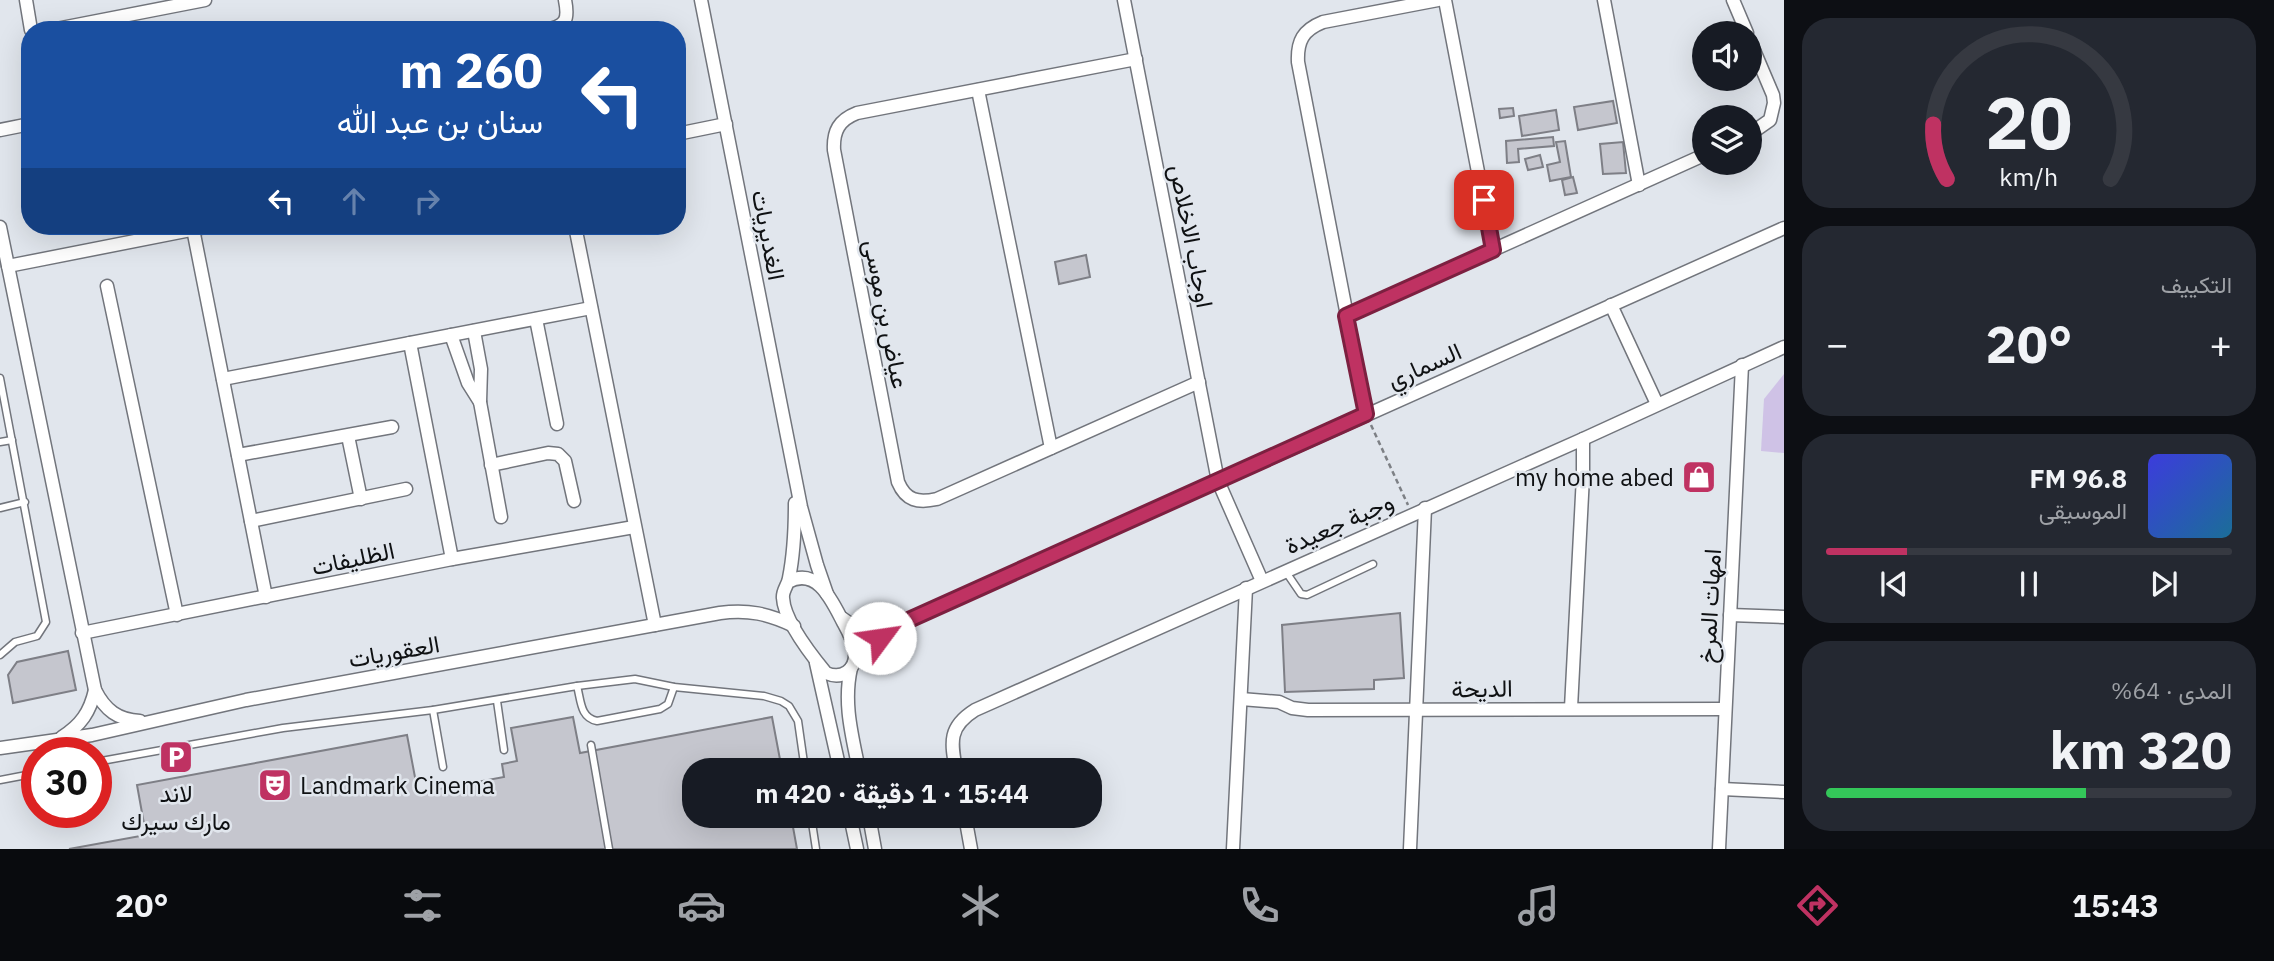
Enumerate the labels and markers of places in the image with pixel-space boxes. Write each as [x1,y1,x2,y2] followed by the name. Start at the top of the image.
[1454,170,1514,230] pin
[1680,458,1718,496] shop icon: my home abed
[1515,461,1674,493] place label: my home abed
[157,738,195,776] parking icon: لاند مارك سيرك
[256,766,294,804] theatre icon: Landmark Cinema
[300,769,495,801] place label: Landmark Cinema
[121,777,231,837] place label: لاند مارك سيرك

